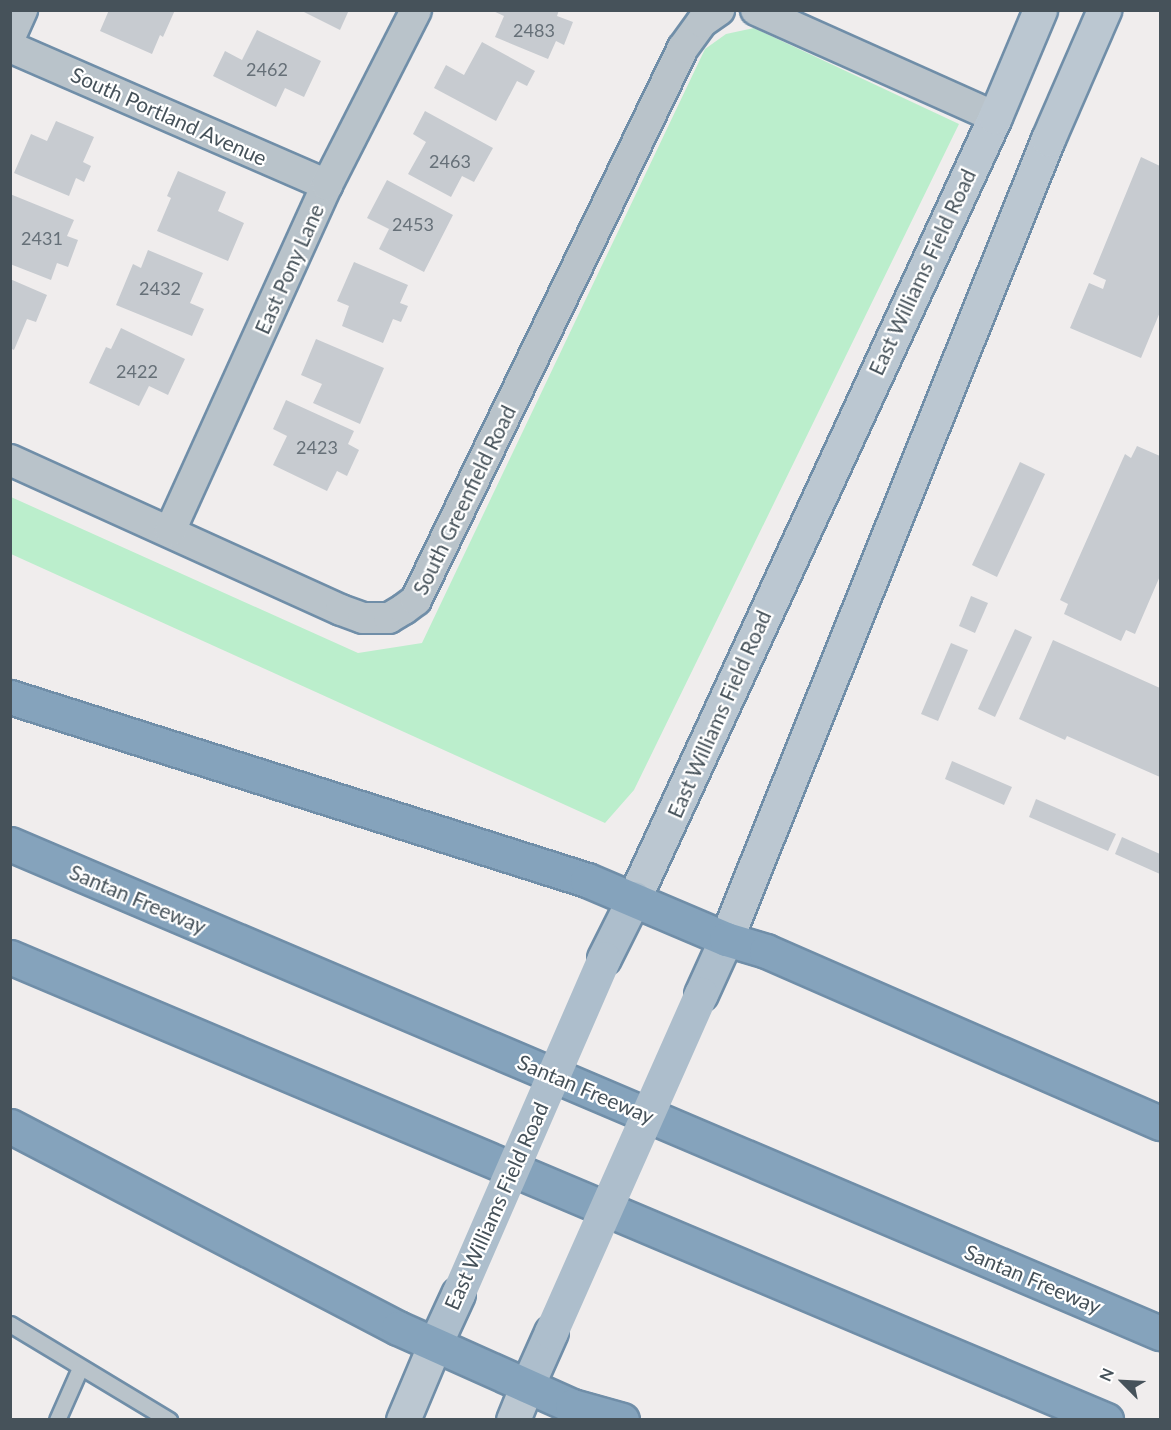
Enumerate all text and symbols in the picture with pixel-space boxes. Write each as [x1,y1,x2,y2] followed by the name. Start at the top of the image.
[513,19,555,41] house number: 2483
[246,58,288,80] house number: 2462
[67,61,271,171] street label: South Portland Avenue
[429,150,471,172] house number: 2463
[863,165,981,379] street label: East Williams Field Road
[249,200,329,338] street label: East Pony Lane
[392,213,434,235] house number: 2453
[21,227,63,249] house number: 2431
[139,277,181,299] house number: 2432
[116,360,158,382] house number: 2422
[407,401,521,599] street label: South Greenfield Road
[296,436,338,458] house number: 2423
[662,606,776,822] street label: East Williams Field Road
[66,859,210,939] street label: Santan Freeway
[514,1049,658,1129] street label: Santan Freeway
[439,1098,553,1314] street label: East Williams Field Road
[961,1239,1105,1319] street label: Santan Freeway
[1093,1352,1153,1412] north arrow
[1095,1365,1117,1384] text: N

